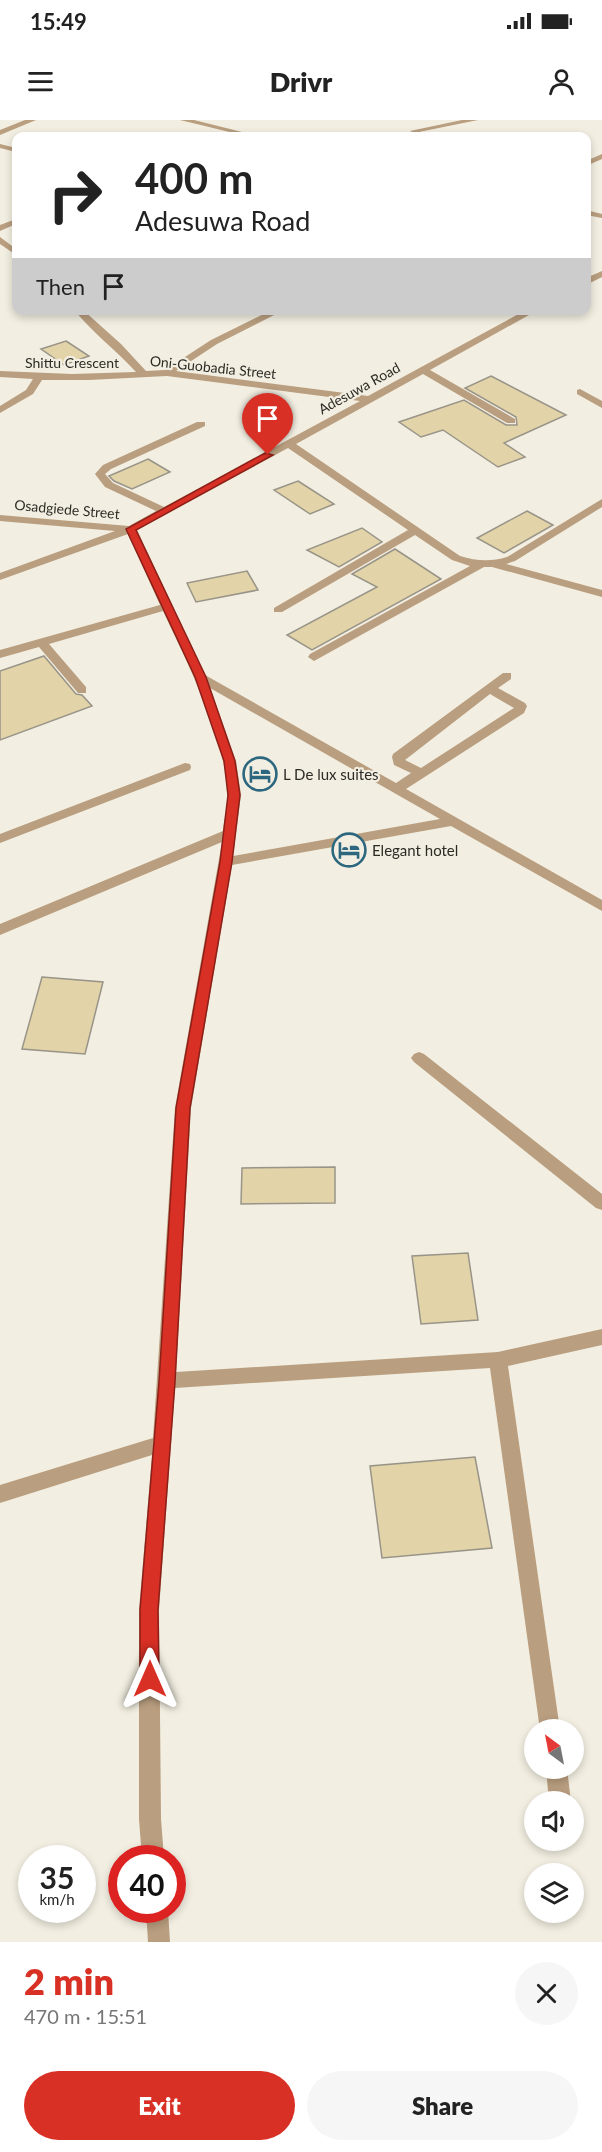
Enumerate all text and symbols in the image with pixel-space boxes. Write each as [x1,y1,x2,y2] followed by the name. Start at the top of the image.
[30,8,87,35] text: 15:49
[24,65,57,98] icon: menu
[270,65,332,98] text: Drivr
[545,65,578,98] icon: person
[135,153,253,203] text: 400 m
[36,156,114,234] icon: right
[135,204,310,237] text: Adesuwa Road
[97,270,130,303] icon: arrive
[36,273,85,300] text: Then
[149,352,277,382] street label: Oni-Guobadia Street
[25,354,119,371] street label: Shittu Crescent
[315,359,403,417] street label: Adesuwa Road
[242,393,293,455] pin
[251,402,284,435] icon: arrive
[14,496,120,522] street label: Osadgiede Street
[242,756,278,792] hotel icon: L De lux suites
[283,765,379,783] place label: L De lux suites
[331,832,367,868] hotel icon: Elegant hotel
[372,841,458,859] place label: Elegant hotel
[118,1647,182,1711] position arrow
[524,1719,584,1779] north arrow
[524,1719,584,1923] map controls
[524,1791,584,1851] button: sound
[108,1845,186,1923] speed limit sign: 40
[40,1859,74,1895] text: 35
[524,1863,584,1923] button: layers
[39,1890,75,1908] text: km/h
[24,1959,114,2003] text: 2 min
[515,1962,578,2025] button: close
[24,2004,147,2028] text: 470 m · 15:51
[24,2071,295,2140] button: Exit
[307,2071,578,2140] button: Share

